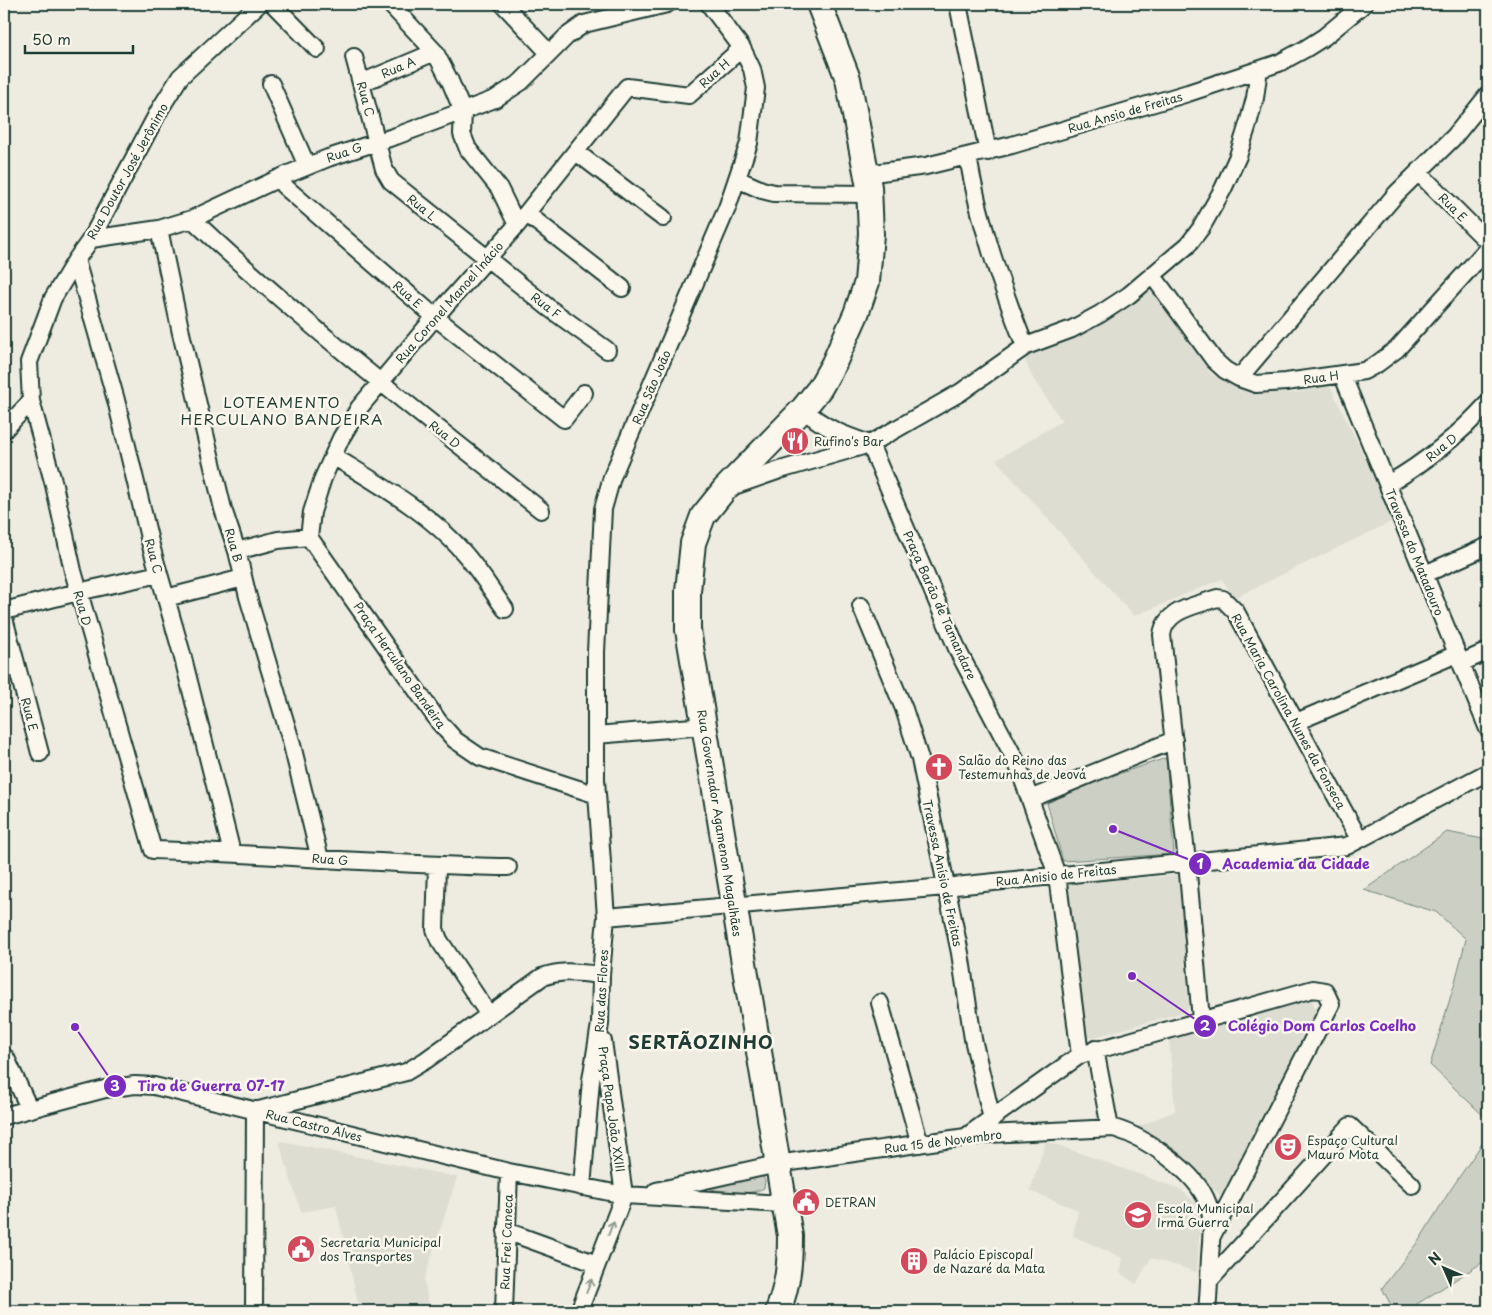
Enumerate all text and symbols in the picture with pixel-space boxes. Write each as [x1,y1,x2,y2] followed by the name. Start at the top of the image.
[25,22,132,54] scale bar
[32,27,71,50] text: 50 m
[378,52,418,82] street label: Rua A
[695,54,733,92] street label: Rua H
[353,79,379,119] street label: Rua C
[1066,87,1185,137] street label: Rua Ansio de Freitas
[82,99,172,242] street label: Rua Doutor José Jerônimo
[324,138,364,166] street label: Rua G
[403,189,441,225] street label: Rua L
[1435,189,1471,225] street label: Rua E
[391,237,507,367] street label: Rua Coronel Manoel Inácio
[389,276,427,312] street label: Rua E
[527,288,565,322] street label: Rua F
[627,347,675,427] street label: Rua São João
[1302,366,1340,388] street label: Rua H
[181,390,383,430] district label: LOTEAMENTO HERCULANO BANDEIRA
[425,416,465,452] street label: Rua D
[780,426,810,456] restaurant icon: Rufino's Bar
[1421,429,1461,465] street label: Rua D
[814,432,884,450] place label: Rufino's Bar
[1381,486,1449,618] street label: Travessa do Matadouro
[221,526,247,564] street label: Rua B
[899,527,981,683] street label: Praça Barão de Tamandare
[141,536,167,576] street label: Rua C
[69,588,97,628] street label: Rua D
[349,598,451,732] street label: Praça Herculano Bandeira
[1227,610,1351,813] street label: Rua Maria Carolina Nunes da Fonseca
[17,695,43,733] street label: Rua E
[693,708,747,938] street label: Rua Governador Agamenon Magalhães
[958,751,1087,783] place label: Salão do Reino das Testemunhas de Jeová
[924,752,954,782] church icon: Salão do Reino das Testemunhas de Jeová
[919,798,967,949] street label: Travessa Anísio de Freitas
[311,849,349,869] street label: Rua G
[1187,849,1380,878] callout: Academia da Cidade
[1196,851,1204,874] text: 1
[1221,853,1370,874] text: Academia da Cidade
[995,860,1118,890] street label: Rua Anisio de Freitas
[590,949,612,1033] street label: Rua das Flores
[1192,1011,1428,1040] callout: Colégio Dom Carlos Coelho
[1200,1013,1211,1036] text: 2
[1228,1015,1416,1036] text: Colégio Dom Carlos Coelho
[629,1028,773,1055] district label: SERTÃOZINHO
[594,1045,630,1173] street label: Praça Papa João XXIII
[102,1072,295,1101] callout: Tiro de Guerra 07-17
[110,1073,120,1096] text: 3
[137,1075,285,1096] text: Tiro de Guerra 07-17
[264,1104,365,1146] street label: Rua Castro Alves
[883,1125,1003,1157] street label: Rua 15 de Novembro
[1307,1131,1398,1163] place label: Espaço Cultural Mauro Mota
[1273,1132,1303,1162] theatre icon: Espaço Cultural Mauro Mota
[791,1187,821,1217] public building icon: DETRAN
[825,1193,876,1211] place label: DETRAN
[495,1194,517,1290] street label: Rua Frei Caneca
[1157,1199,1254,1231] place label: Escola Municipal Irmã Guerra
[1123,1200,1153,1230] school or university icon: Escola Municipal Irmã Guerra
[607,1221,616,1236] one-way arrow
[320,1233,441,1265] place label: Secretaria Municipal dos Transportes
[286,1234,316,1264] public building icon: Secretaria Municipal dos Transportes
[1420,1242,1470,1292] north arrow
[933,1245,1046,1277] place label: Palácio Episcopal de Nazaré da Mata
[899,1246,929,1276] building icon: Palácio Episcopal de Nazaré da Mata
[1423,1247,1446,1270] text: N
[584,1279,594,1294] one-way arrow

